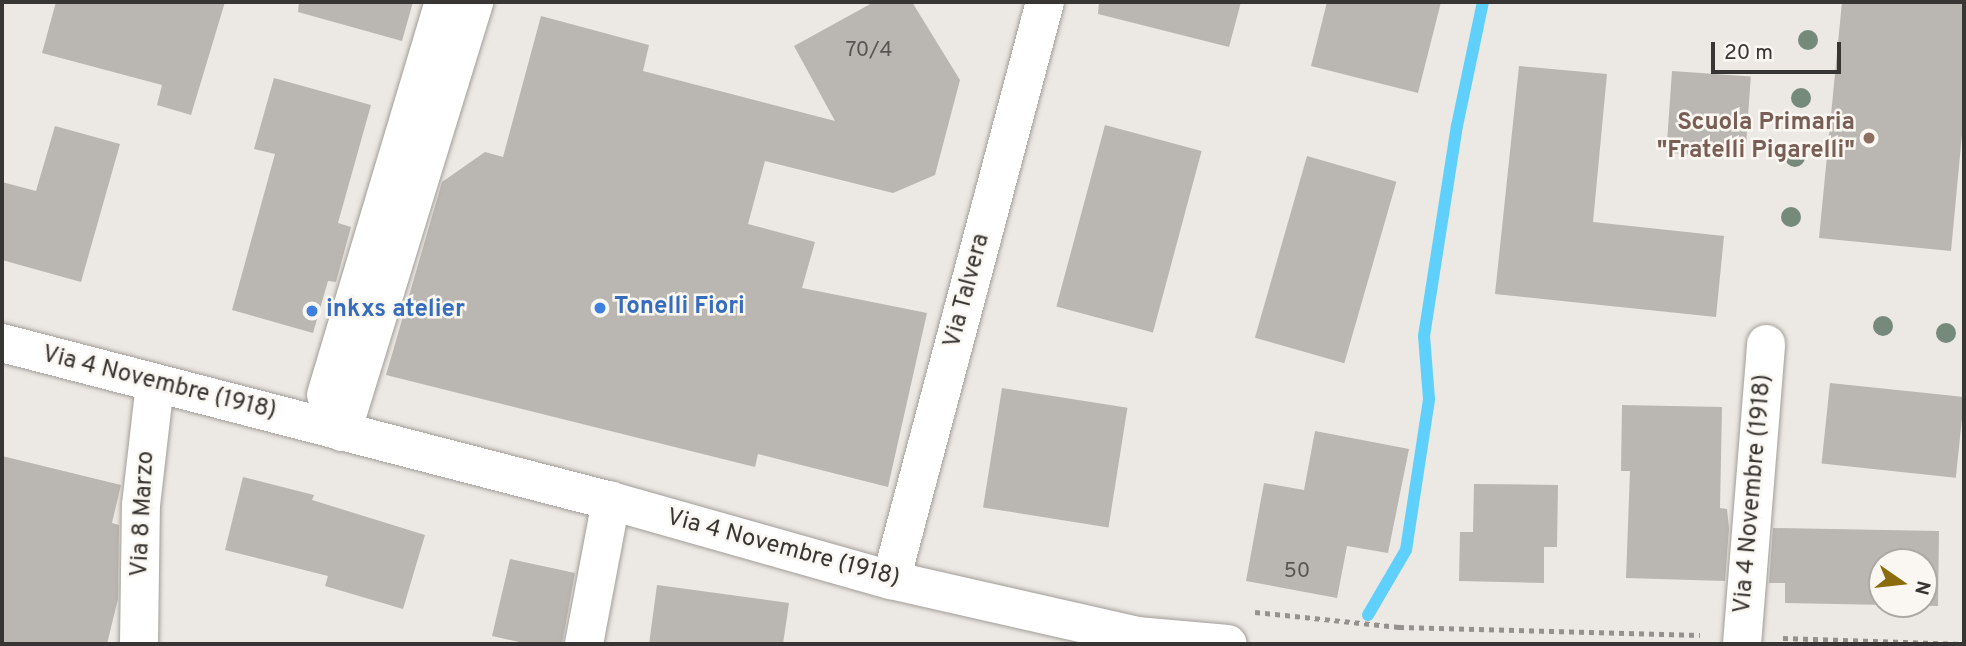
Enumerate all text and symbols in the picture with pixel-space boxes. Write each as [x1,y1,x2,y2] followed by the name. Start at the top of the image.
[1714,28,1843,72] scale bar
[845,38,893,64] house number: 70/4
[1724,40,1773,67] text: 20 m
[1657,110,1855,166] place label: Scuola Primaria "Fratelli Pigarelli"
[1861,130,1877,146] marker: Scuola Primaria "Fratelli Pigarelli"
[939,230,997,352] street label: Via Talvera
[614,294,745,322] place label: Tonelli Fiori
[326,297,465,325] place label: inkxs atelier
[592,300,608,316] marker: Tonelli Fiori
[304,303,320,319] marker: inkxs atelier
[39,341,279,427] street label: Via 4 Novembre (1918)
[1729,373,1779,615] street label: Via 4 Novembre (1918)
[126,450,162,578] street label: Via 8 Marzo
[663,504,903,594] street label: Via 4 Novembre (1918)
[1868,548,1938,618] north arrow
[1284,559,1310,585] house number: 50
[1908,578,1935,597] text: N

